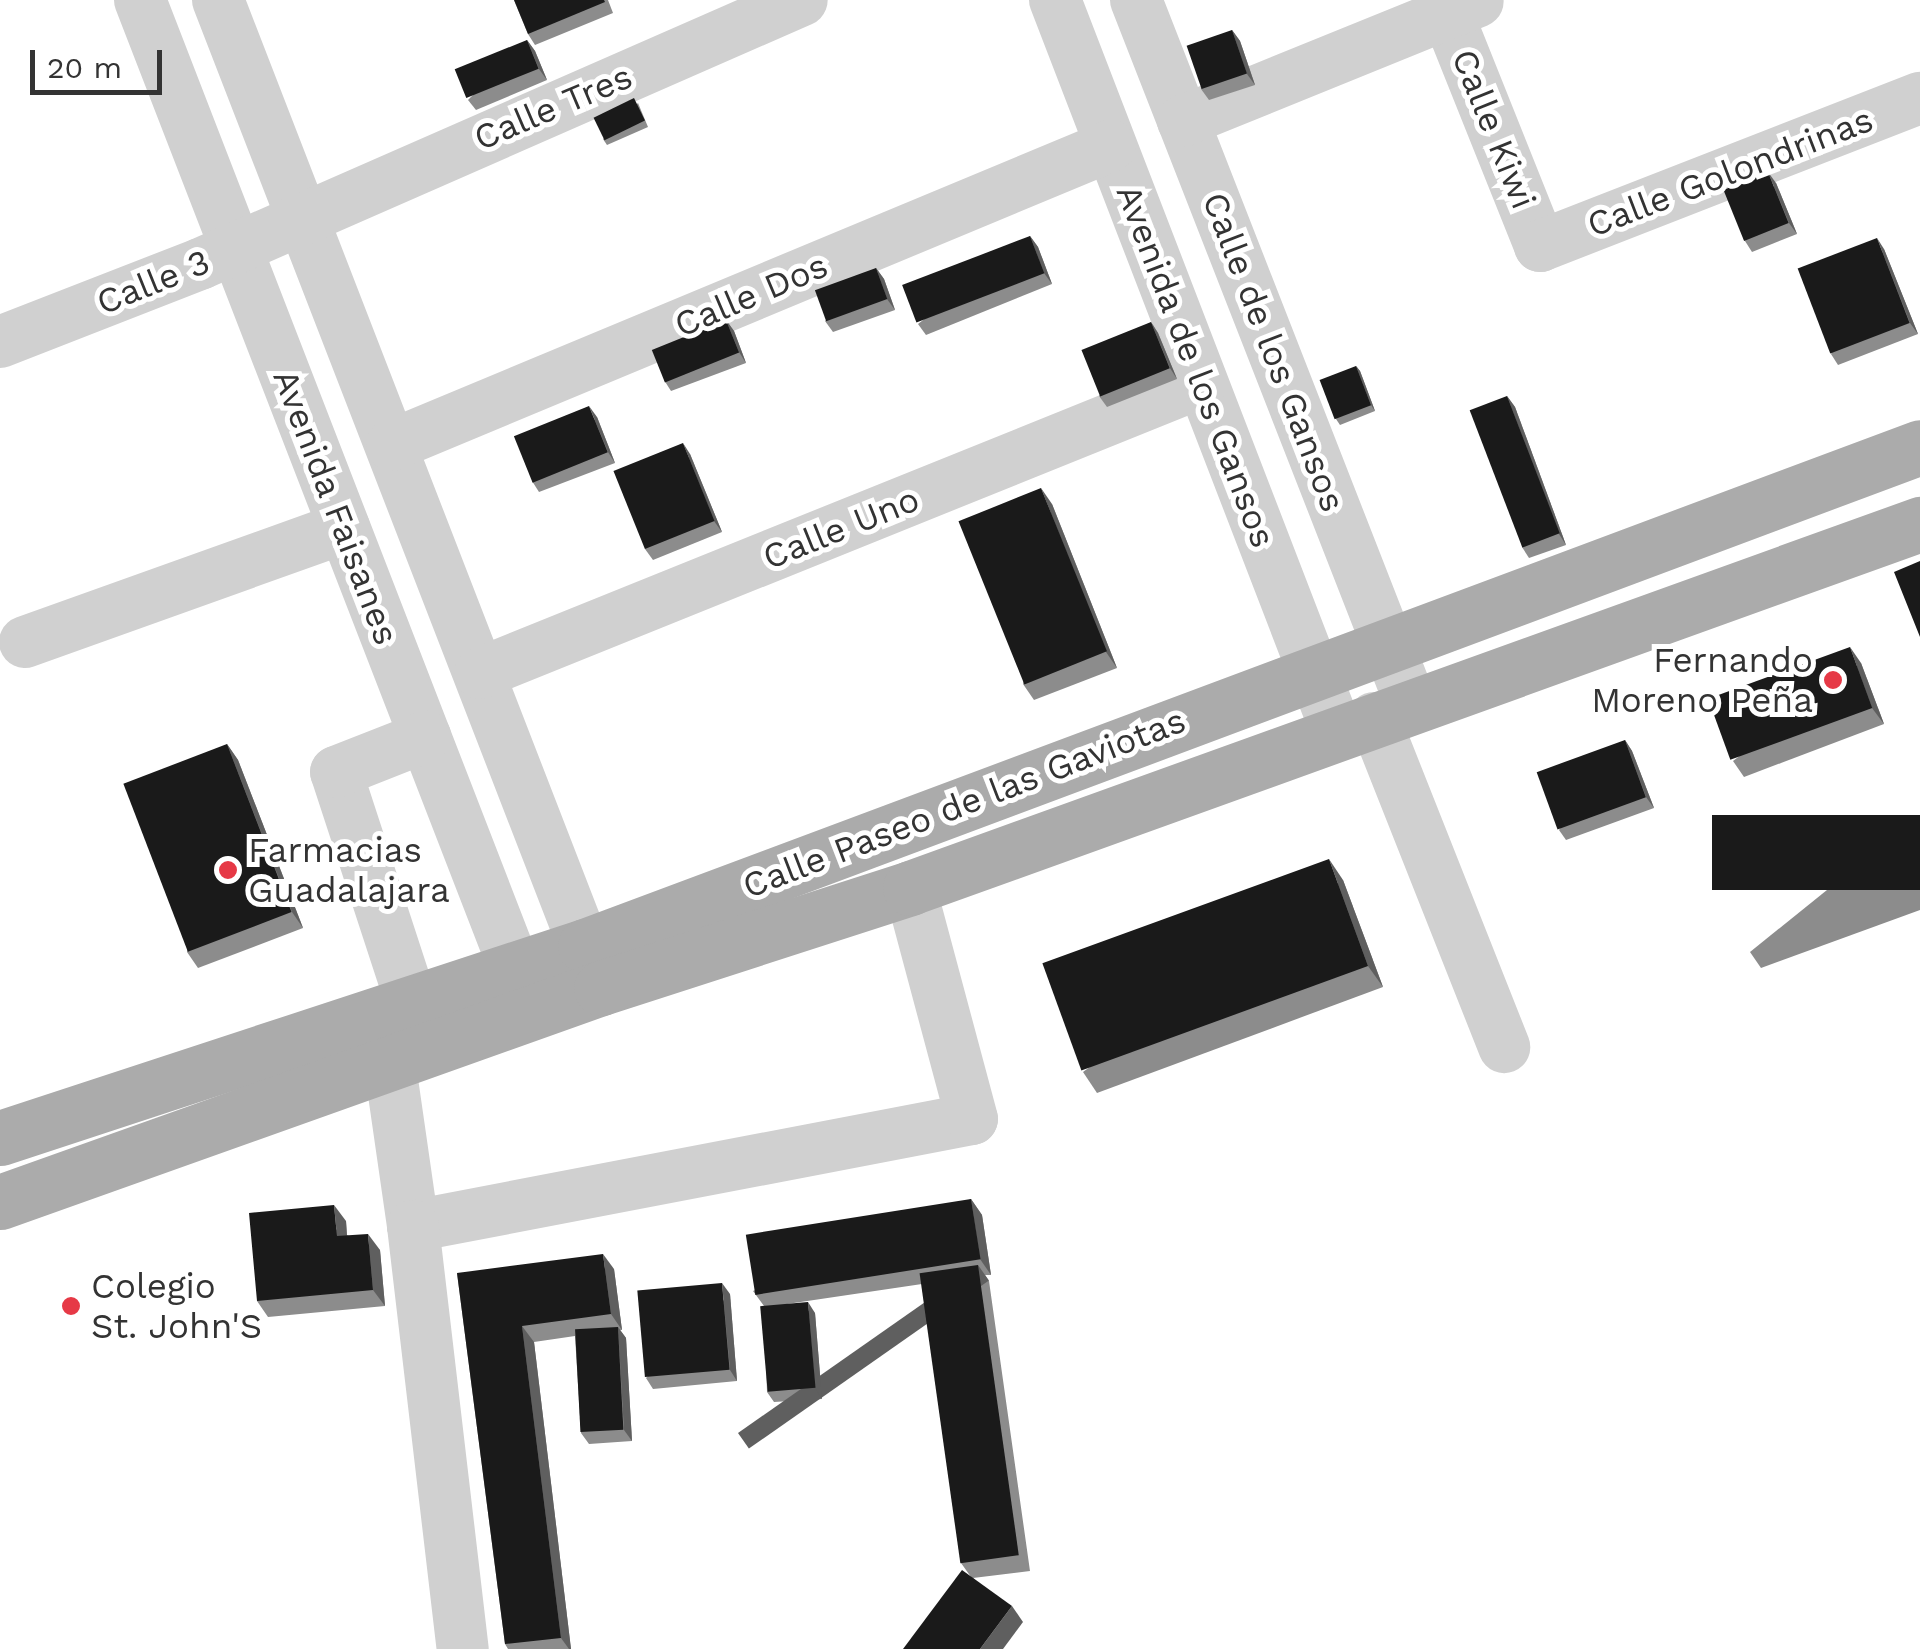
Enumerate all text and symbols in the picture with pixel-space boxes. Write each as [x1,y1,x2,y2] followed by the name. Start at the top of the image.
[35,30,168,92] scale bar
[1443,43,1545,215] street label: Calle Kiwi
[47,50,122,85] text: 20 m
[467,55,639,159] street label: Calle Tres
[1581,98,1879,246] street label: Calle Golondrinas
[1107,178,1285,554] street label: Avenida de los Gansos
[1194,187,1354,517] street label: Calle de los Gansos
[91,240,215,324] street label: Calle 3
[668,244,834,346] street label: Calle Dos
[264,363,408,651] street label: Avenida Faisanes
[757,478,925,578] street label: Calle Uno
[1591,639,1813,721] place label: Fernando Moreno Peña
[1822,669,1844,691] marker: Fernando Moreno Peña
[737,699,1191,907] street label: Calle Paseo de las Gaviotas
[248,829,450,911] place label: Farmacias Guadalajara
[217,859,239,881] marker: Farmacias Guadalajara
[91,1265,263,1347] place label: Colegio St. John'S
[60,1295,82,1317] marker: Colegio St. John'S

